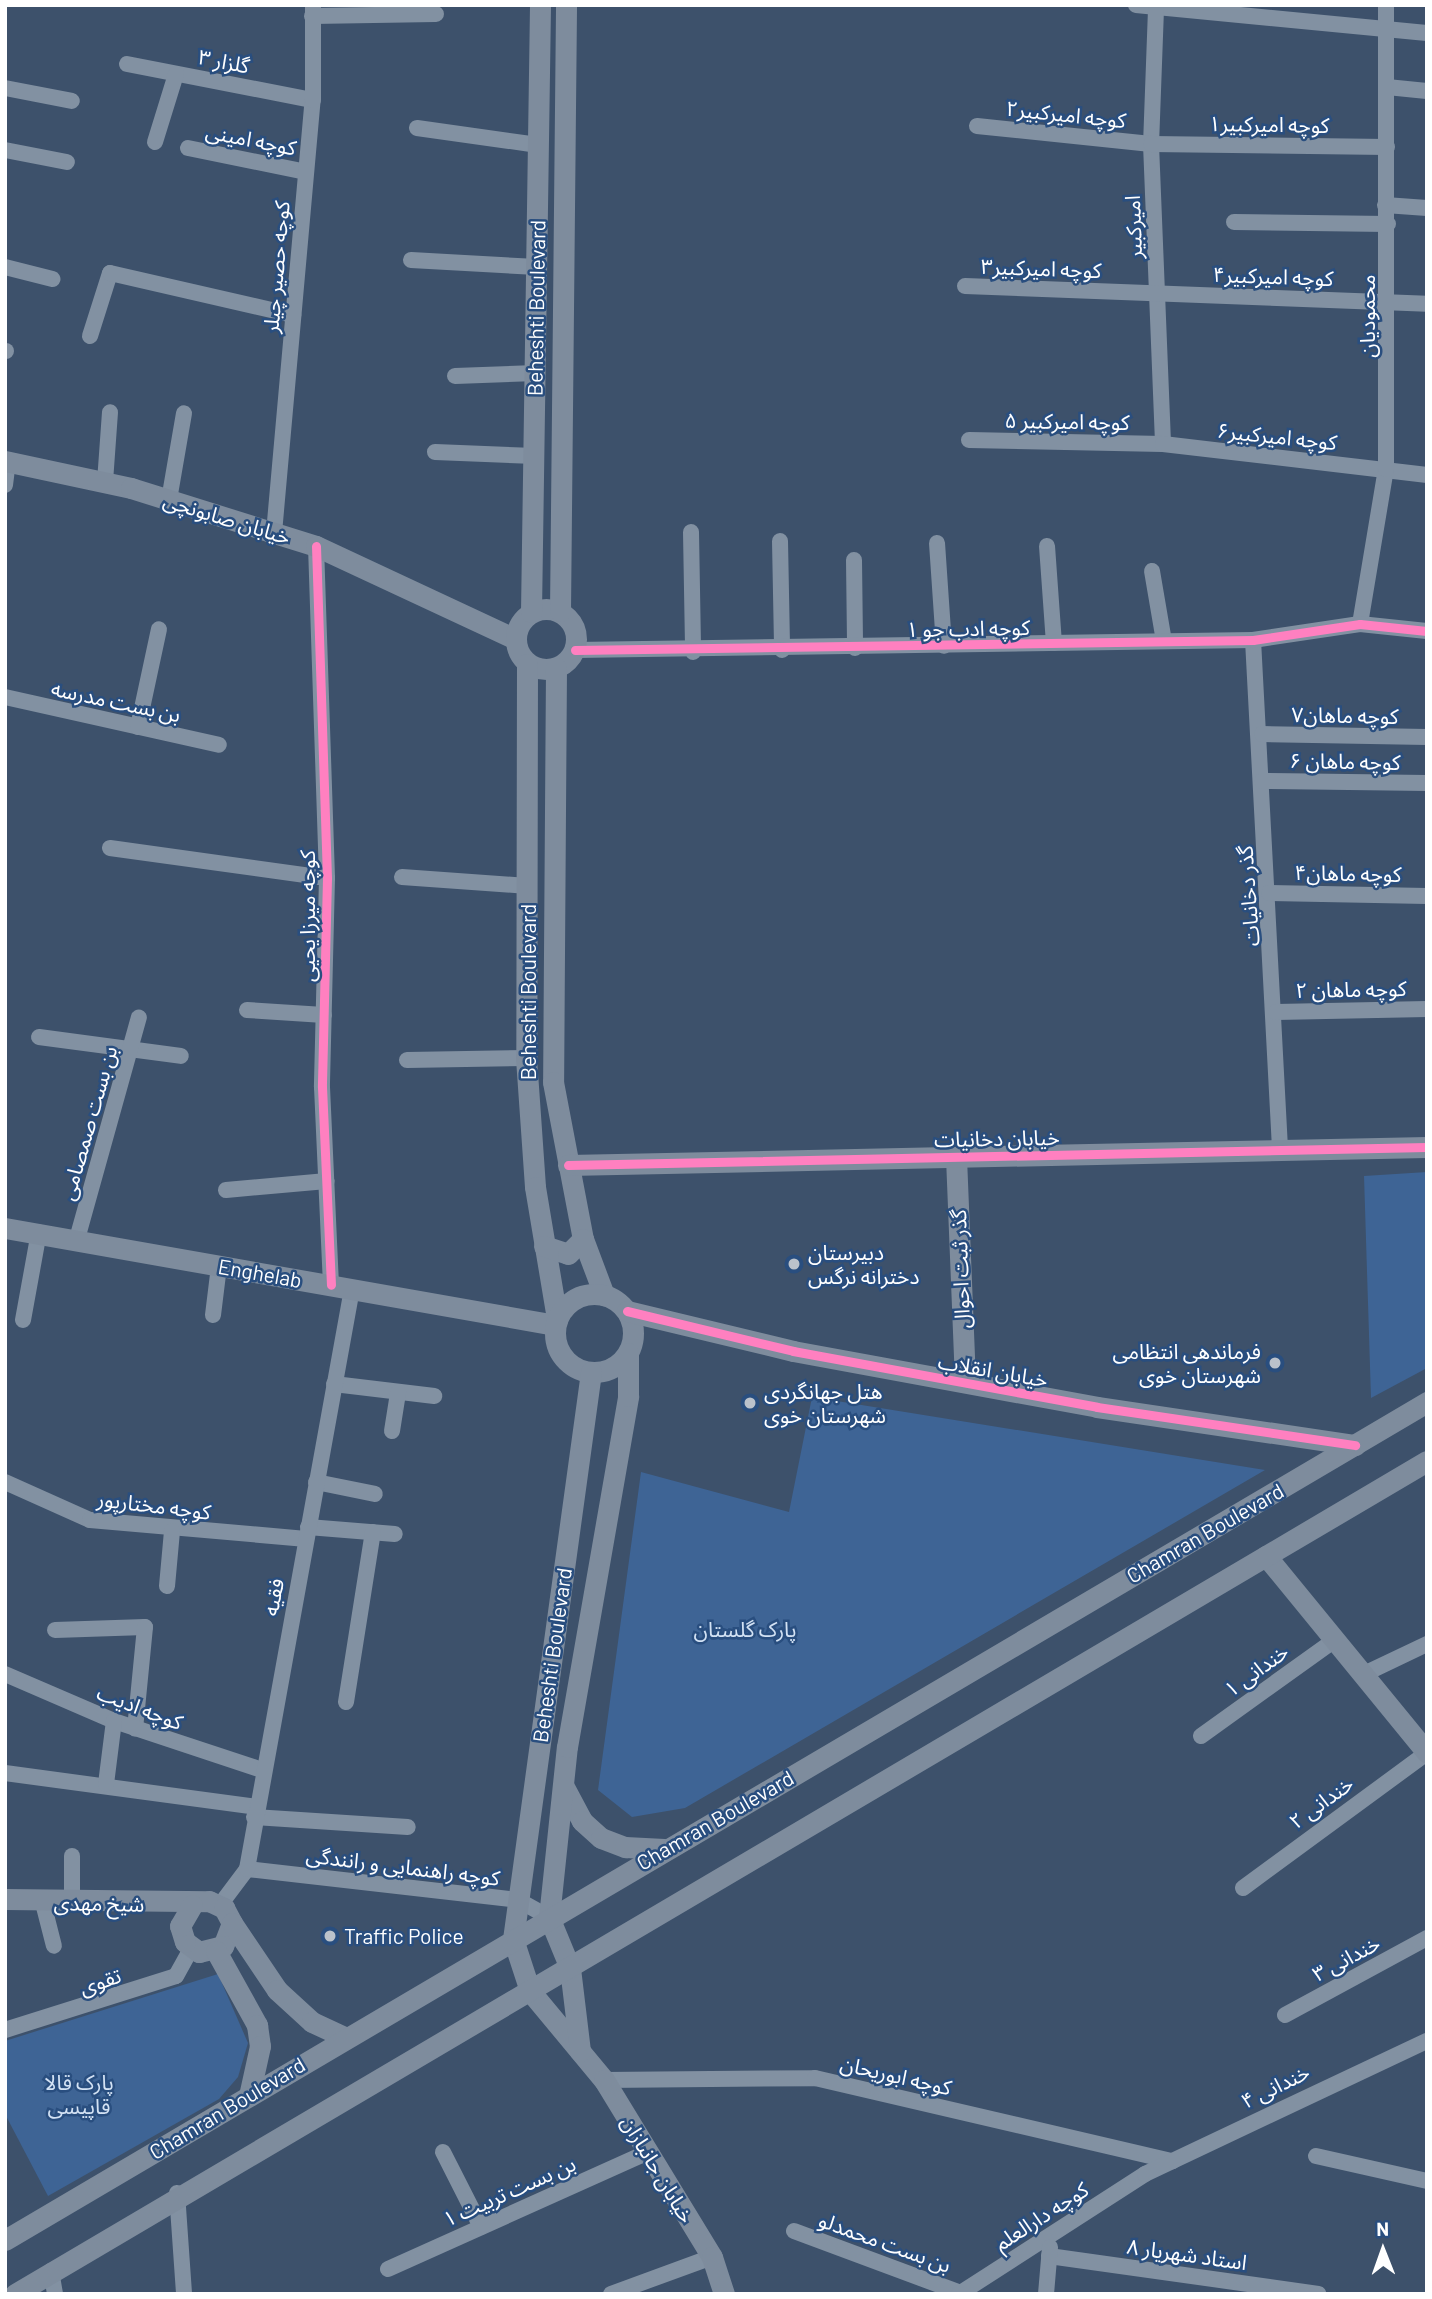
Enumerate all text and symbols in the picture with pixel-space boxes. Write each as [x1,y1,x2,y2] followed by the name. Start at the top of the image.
[196,44,252,78] street label: گلزار ۳
[1005,95,1127,133] street label: کوچه امیرکبیر۲
[1208,110,1330,138] street label: کوچه امیرکبیر۱
[204,118,298,160] street label: کوچه امینی
[1119,195,1147,259] street label: امیرکبیر
[258,200,294,334] street label: کوچه حصیر چیلر
[522,220,550,396] street label: Beheshti Boulevard
[980,253,1102,283] street label: کوچه امیرکبیر۳
[1212,261,1334,291] street label: کوچه امیرکبیر۴
[1354,274,1380,358] street label: محمودیان
[1004,407,1130,435] street label: کوچه امیرکبیر ۵
[1216,417,1338,455] street label: کوچه امیرکبیر۶
[160,487,294,549] street label: خیابان صابونچی
[906,614,1030,642] street label: کوچه ادب جو ۱
[49,675,183,727] street label: بن بست مدرسه
[1291,701,1399,729] street label: کوچه ماهان۷
[1289,747,1401,775] street label: کوچه ماهان ۶
[1232,845,1264,947] street label: گذر دخانیات
[294,850,320,982] street label: کوچه میرزا یحیی
[1294,859,1402,887] street label: کوچه ماهان۴
[515,904,541,1080] street label: Beheshti Boulevard
[1295,975,1407,1003] street label: کوچه ماهان ۲
[54,1043,122,1203] street label: بن بست صمصامی
[934,1124,1060,1152] street label: خیابان دخانیات
[945,1209,975,1329] street label: گذر ثبت احوال
[808,1239,919,1289] place label: دبیرستان دخترانه نرگس
[216,1253,304,1293] street label: Enghelab
[786,1256,802,1272] marker: دبیرستان دخترانه نرگس
[1112,1338,1261,1388] place label: فرماندهی انتظامی شهرستان خوی
[936,1348,1050,1392] street label: خیابان انقلاب
[1267,1355,1283,1371] marker: فرماندهی انتظامی شهرستان خوی
[764,1378,886,1428] place label: هتل جهانگردی شهرستان خوی
[742,1395,758,1411] marker: هتل جهانگردی شهرستان خوی
[1122,1478,1288,1588] street label: Chamran Boulevard
[96,1486,212,1524] street label: کوچه مختارپور
[527,1566,577,1744] street label: Beheshti Boulevard
[257,1576,289,1618] street label: فقیه
[693,1616,797,1642] park label: پارک گلستان
[1219,1638,1293,1702] street label: خندانی ۱
[94,1679,186,1735] street label: کوچه ادیب
[632,1765,798,1875] street label: Chamran Boulevard
[1284,1770,1358,1834] street label: خندانی ۲
[305,1842,501,1890] street label: کوچه راهنمایی و رانندگی
[53,1890,145,1916] street label: شیخ مهدی
[344,1923,464,1949] place label: Traffic Police
[322,1928,338,1944] marker: Traffic Police
[1308,1930,1384,1986] street label: خندانی ۳
[76,1962,124,2000] street label: تقوی
[838,2050,954,2100] street label: کوچه ابوریحان
[145,2052,309,2164] street label: Chamran Boulevard
[1237,2059,1313,2113] street label: خندانی ۴
[44,2069,114,2119] park label: پارک قالا قاپیسی
[616,2111,700,2227] street label: خیابان جانبازان
[439,2151,579,2231] street label: بن بست تربیت ۱
[989,2176,1093,2256] street label: کوچه دارالعلم
[815,2206,955,2278] street label: بن بست محمدلو
[1348,2215,1418,2285] north arrow
[1376,2217,1389,2240] text: N
[1125,2233,1249,2275] street label: استاد شهریار ۸

